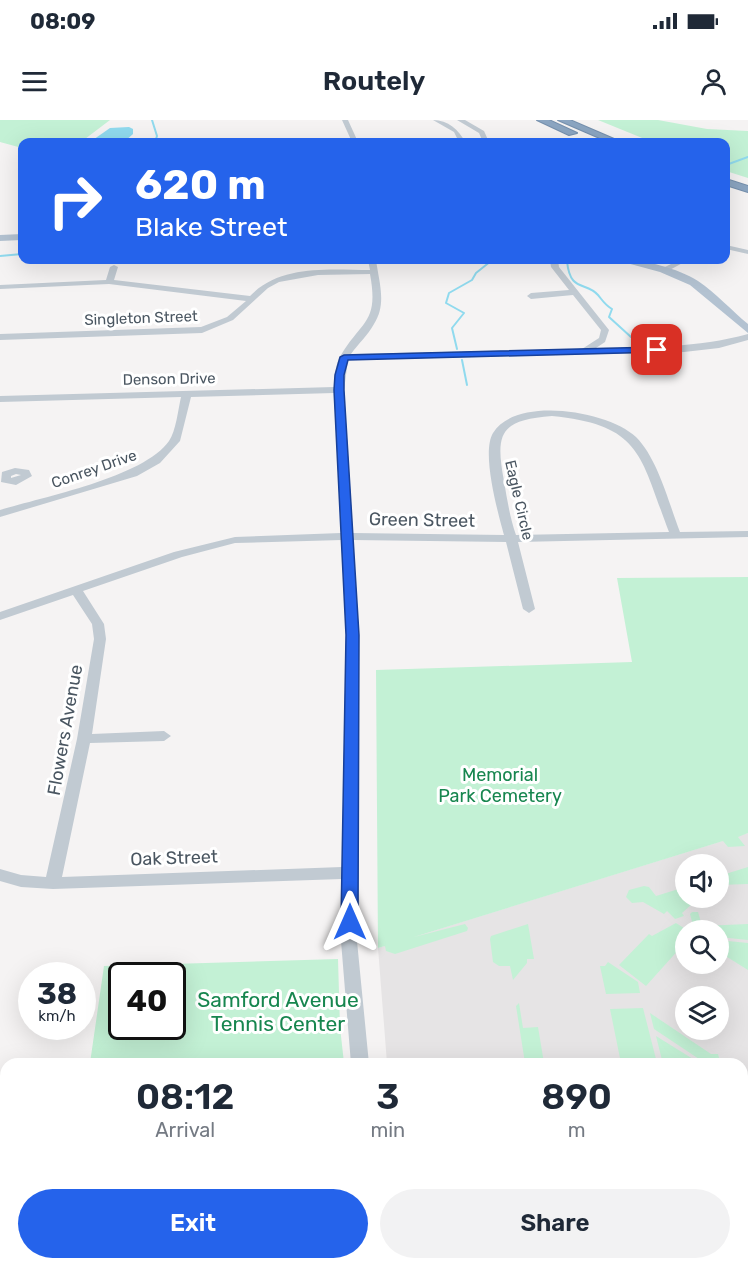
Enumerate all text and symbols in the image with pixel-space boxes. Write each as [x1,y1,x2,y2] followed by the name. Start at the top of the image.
[30,8,95,35] text: 08:09
[18,65,51,98] icon: menu
[323,65,425,97] text: Routely
[697,65,730,98] icon: person
[135,160,266,210] text: 620 m
[36,162,114,240] icon: right
[135,211,288,243] text: Blake Street
[84,307,198,329] street label: Singleton Street
[631,324,682,375] pin
[640,333,673,366] icon: arrive
[122,369,216,389] street label: Denson Drive
[49,446,139,492] street label: Conrey Drive
[501,458,537,542] street label: Eagle Circle
[369,508,475,532] street label: Green Street
[43,663,87,797] street label: Flowers Avenue
[438,764,562,807] park label: Memorial Park Cemetery
[130,845,218,871] street label: Oak Street
[675,854,729,1040] map controls
[675,854,729,908] button: sound
[318,890,382,954] position arrow
[675,920,729,974] button: search
[108,962,186,1040] speed limit sign: 40
[37,976,77,1012] text: 38
[675,986,729,1040] button: layers
[197,987,359,1036] park label: Samford Avenue Tennis Center
[38,1007,76,1025] text: km/h
[136,1075,234,1118] text: 08:12
[376,1075,399,1118] text: 3
[541,1075,612,1118] text: 890
[155,1118,215,1142] text: Arrival
[370,1118,405,1142] text: min
[568,1118,585,1142] text: m
[18,1189,368,1258] button: Exit
[380,1189,730,1258] button: Share

